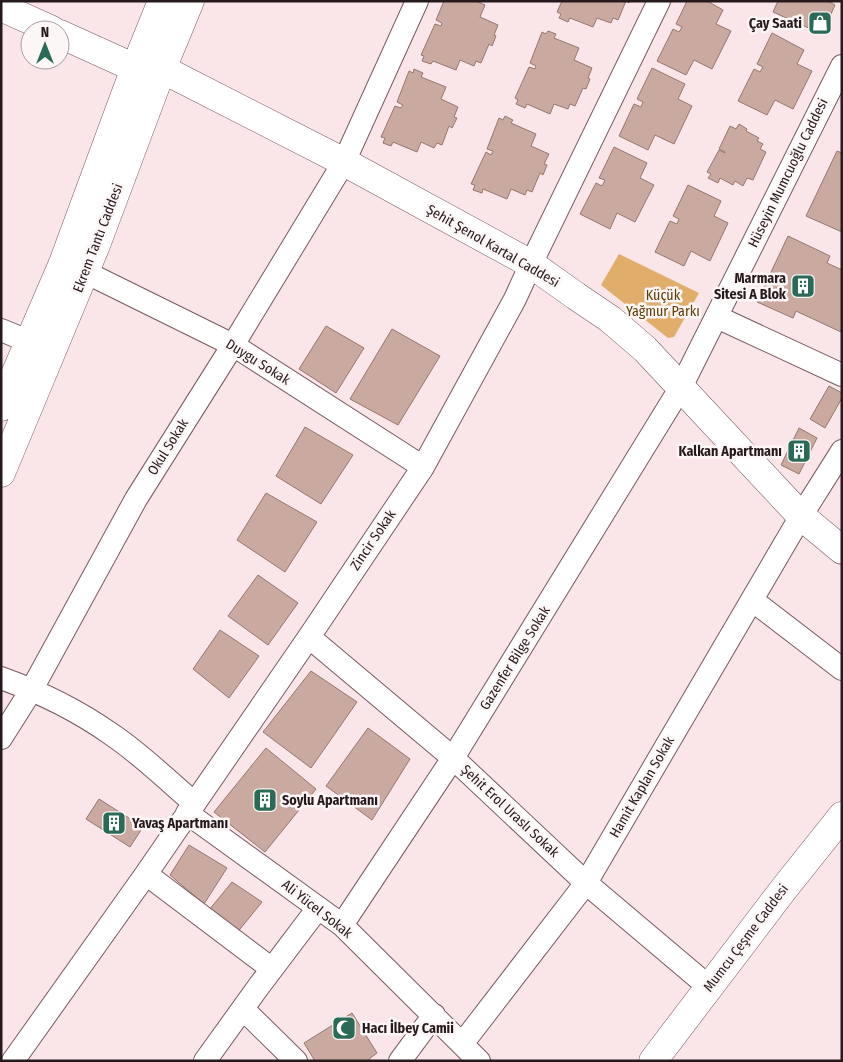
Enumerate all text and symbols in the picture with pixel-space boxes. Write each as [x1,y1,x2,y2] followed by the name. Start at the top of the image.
[807,10,833,36] shop icon: Çay Saati
[749,15,802,33] place label: Çay Saati
[20,20,70,70] north arrow
[41,24,49,41] text: N
[744,96,832,250] street label: Hüseyin Mumcuoğlu Caddesi
[69,181,127,295] street label: Ekrem Tantı Caddesi
[423,201,563,291] street label: Şehit Şenol Kartal Caddesi
[714,270,787,303] place label: Marmara Sitesi A Blok
[790,273,816,299] building icon: Marmara Sitesi A Blok
[626,287,700,320] park label: Küçük Yağmur Parkı
[223,336,294,389] street label: Duygu Sokak
[144,415,192,478] street label: Okul Sokak
[786,438,812,464] building icon: Kalkan Apartmanı
[679,443,782,460] place label: Kalkan Apartmanı
[347,506,400,573] street label: Zincir Sokak
[476,603,554,713] street label: Gazenfer Bilge Sokak
[606,733,678,841] street label: Hamit Kaplan Sokak
[457,761,563,861] street label: Şehit Erol Uraslı Sokak
[252,787,278,813] building icon: Soylu Apartmanı
[282,792,378,809] place label: Soylu Apartmanı
[101,810,127,836] building icon: Yavaş Apartmanı
[131,815,228,833] place label: Yavaş Apartmanı
[278,876,356,942] street label: Ali Yücel Sokak
[700,881,792,995] street label: Mumcu Çeşme Caddesi
[331,1015,357,1041] mosque icon: Hacı İlbey Camii
[362,1019,454,1037] place label: Hacı İlbey Camii

